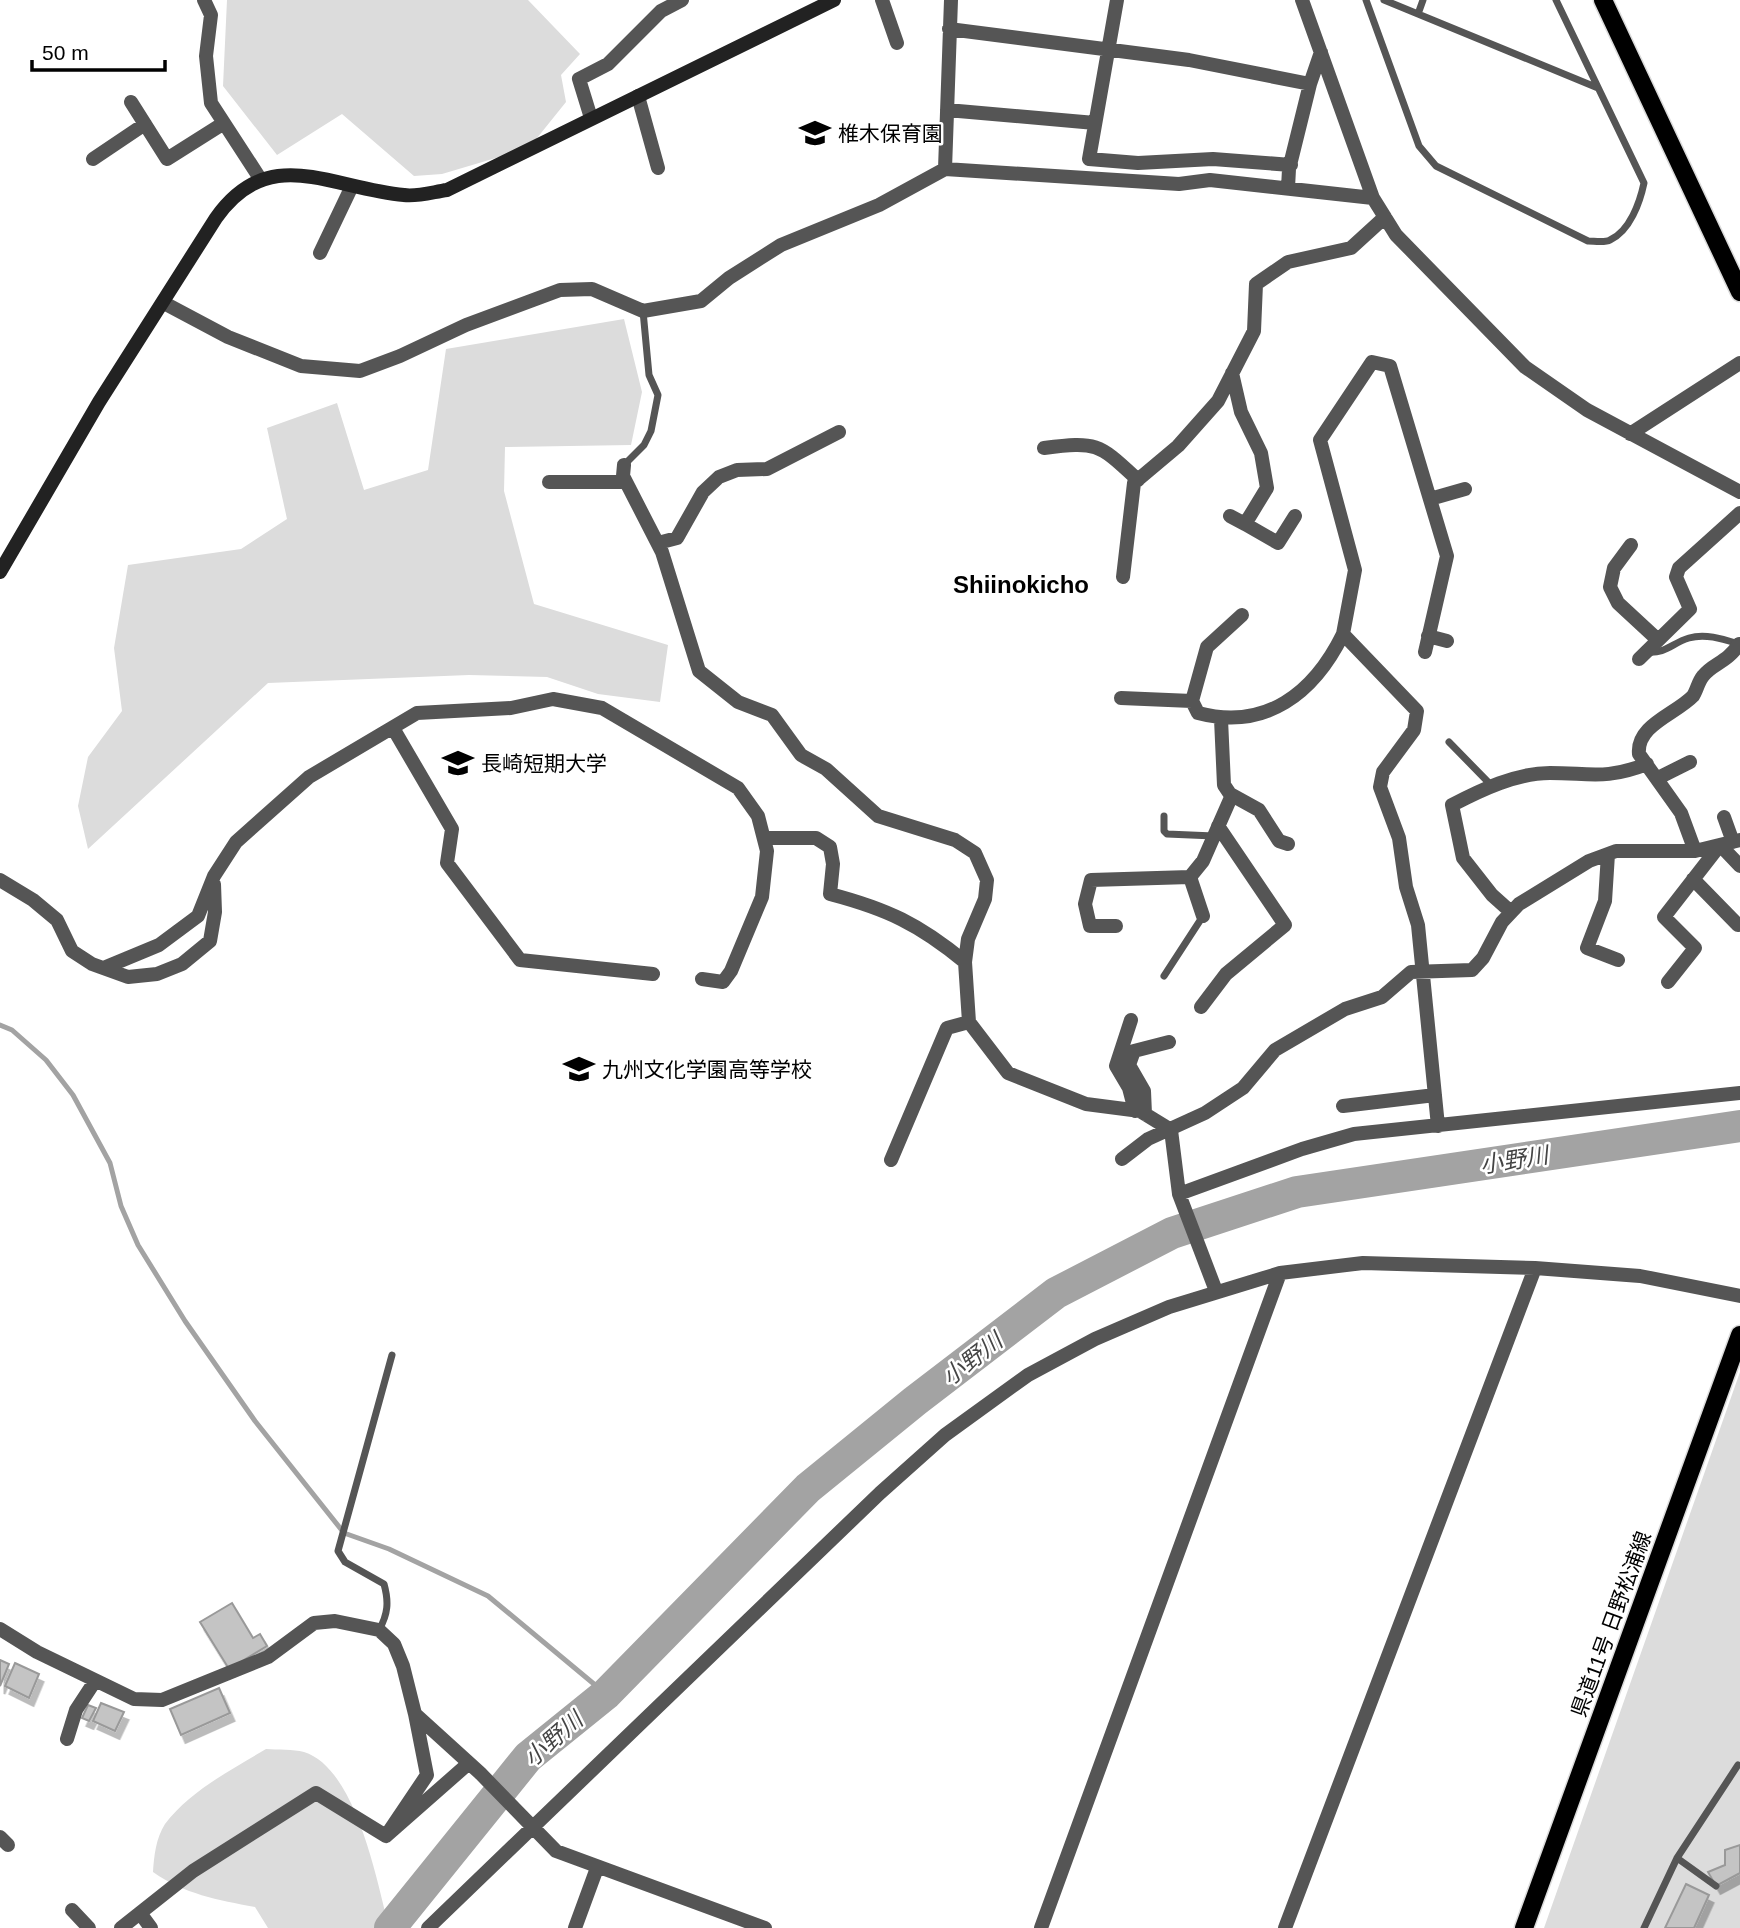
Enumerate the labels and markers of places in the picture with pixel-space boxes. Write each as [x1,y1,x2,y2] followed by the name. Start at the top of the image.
[798,116,832,150] school or university icon: 椎木保育園
[838,122,943,145] place label: 椎木保育園
[441,746,475,780] school or university icon: 長崎短期大学
[481,752,607,775] place label: 長崎短期大学
[562,1052,596,1086] school or university icon: 九州文化学園高等学校
[602,1058,812,1081] place label: 九州文化学園高等学校

